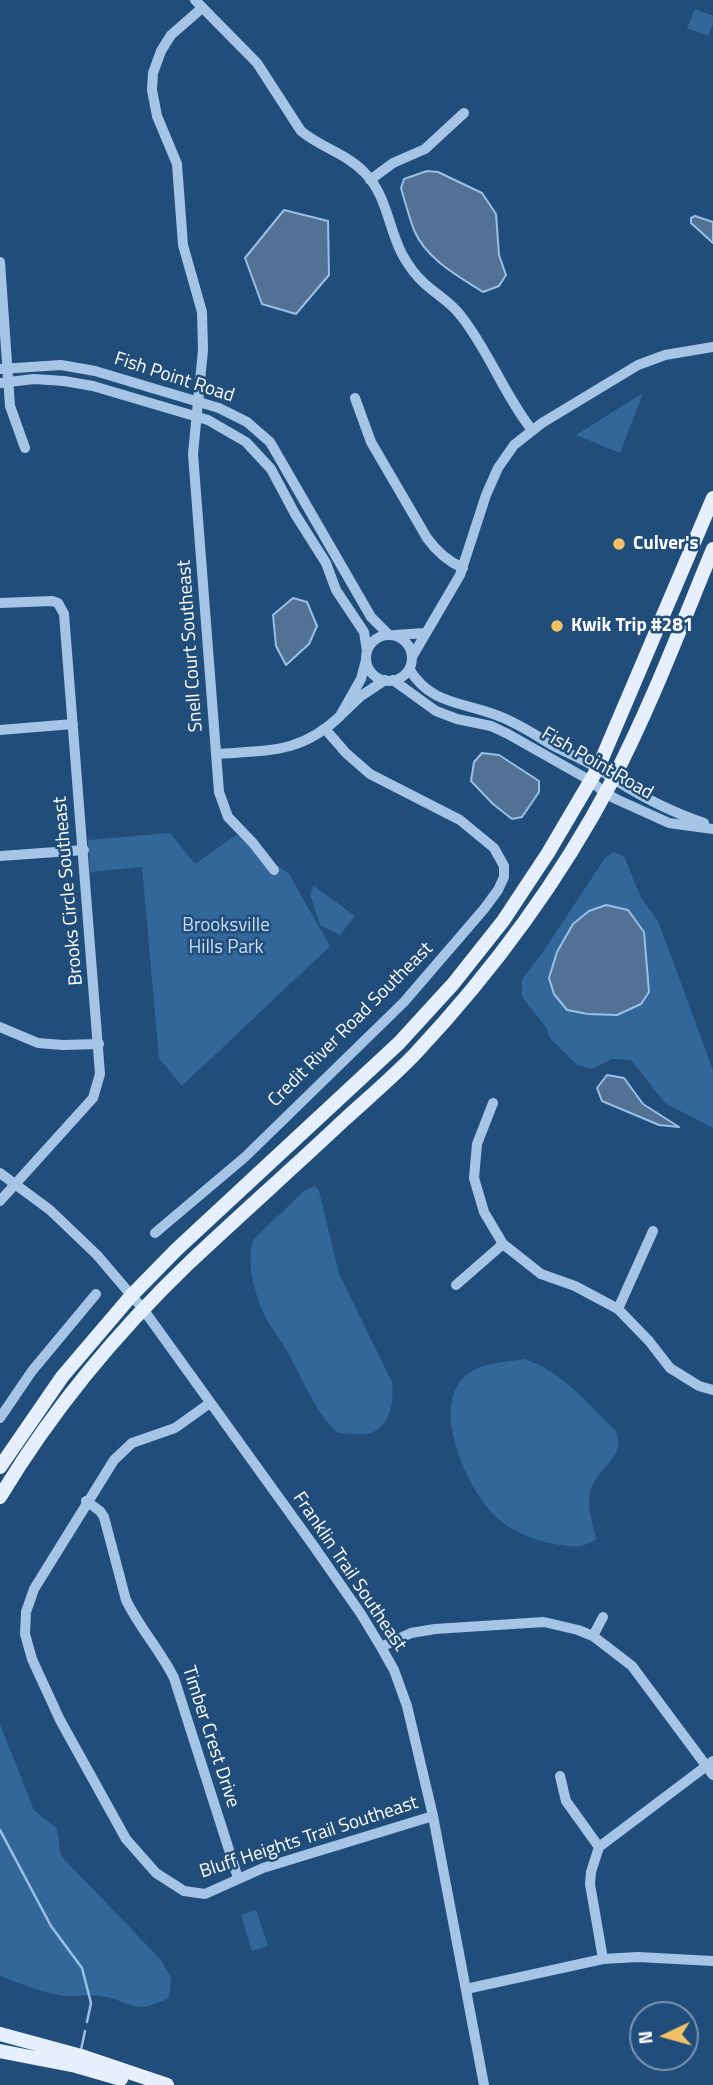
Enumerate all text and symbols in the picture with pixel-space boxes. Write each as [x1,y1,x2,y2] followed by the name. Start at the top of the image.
[111,348,237,408] street label: Fish Point Road
[633,533,698,555] place label: Culver's
[611,536,627,552] marker: Culver's
[174,559,208,733] street label: Snell Court Southeast
[571,615,693,637] place label: Kwik Trip #281
[549,618,565,634] marker: Kwik Trip #281
[537,723,657,805] street label: Fish Point Road
[49,796,89,986] street label: Brooks Circle Southeast
[182,915,270,959] park label: Brooksville Hills Park
[264,938,438,1112] street label: Credit River Road Southeast
[287,1488,411,1656] street label: Franklin Trail Southeast
[176,1663,244,1811] street label: Timber Crest Drive
[197,1792,421,1884] street label: Bluff Heights Trail Southeast
[629,2001,699,2071] north arrow
[630,2030,660,2046] text: N

